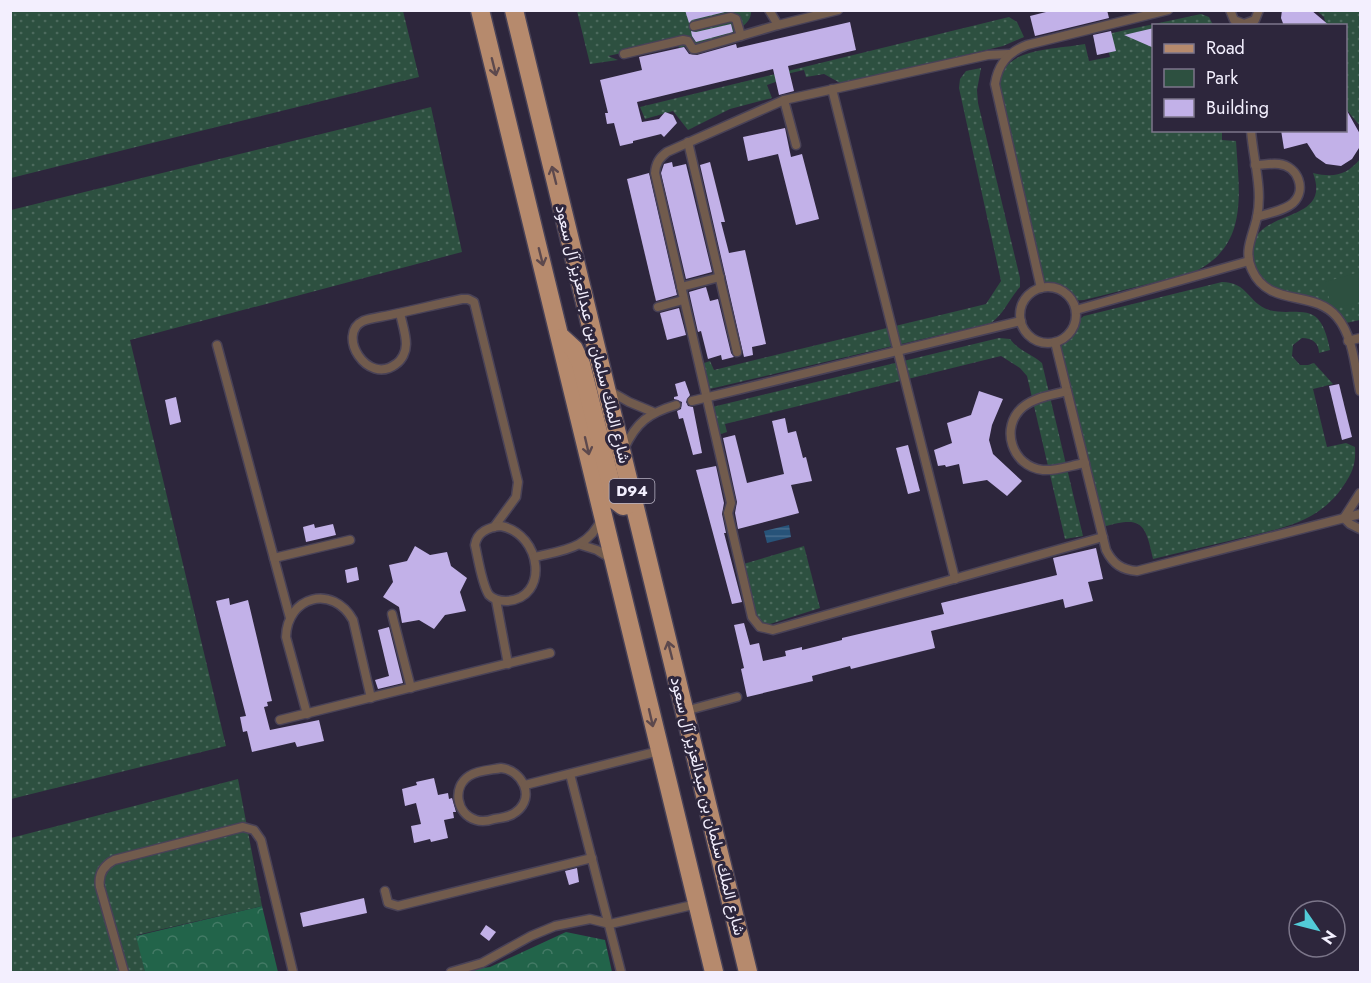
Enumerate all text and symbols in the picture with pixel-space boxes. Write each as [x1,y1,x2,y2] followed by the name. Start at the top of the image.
[1152,24,1347,132] legend
[1206,35,1245,61] text: Road
[489,57,501,76] one-way arrow
[1206,65,1238,91] text: Park
[1206,95,1269,121] text: Building
[547,166,559,185] one-way arrow
[550,202,636,466] street label: شارع الملك سلمان بن عبدالعزيز آل سعود
[535,247,547,266] one-way arrow
[581,436,593,455] one-way arrow
[610,479,654,503] road number: D94
[664,641,676,660] one-way arrow
[665,674,751,938] street label: شارع الملك سلمان بن عبدالعزيز آل سعود
[646,708,658,727] one-way arrow
[1287,899,1347,959] north arrow
[1316,926,1342,949] text: N

